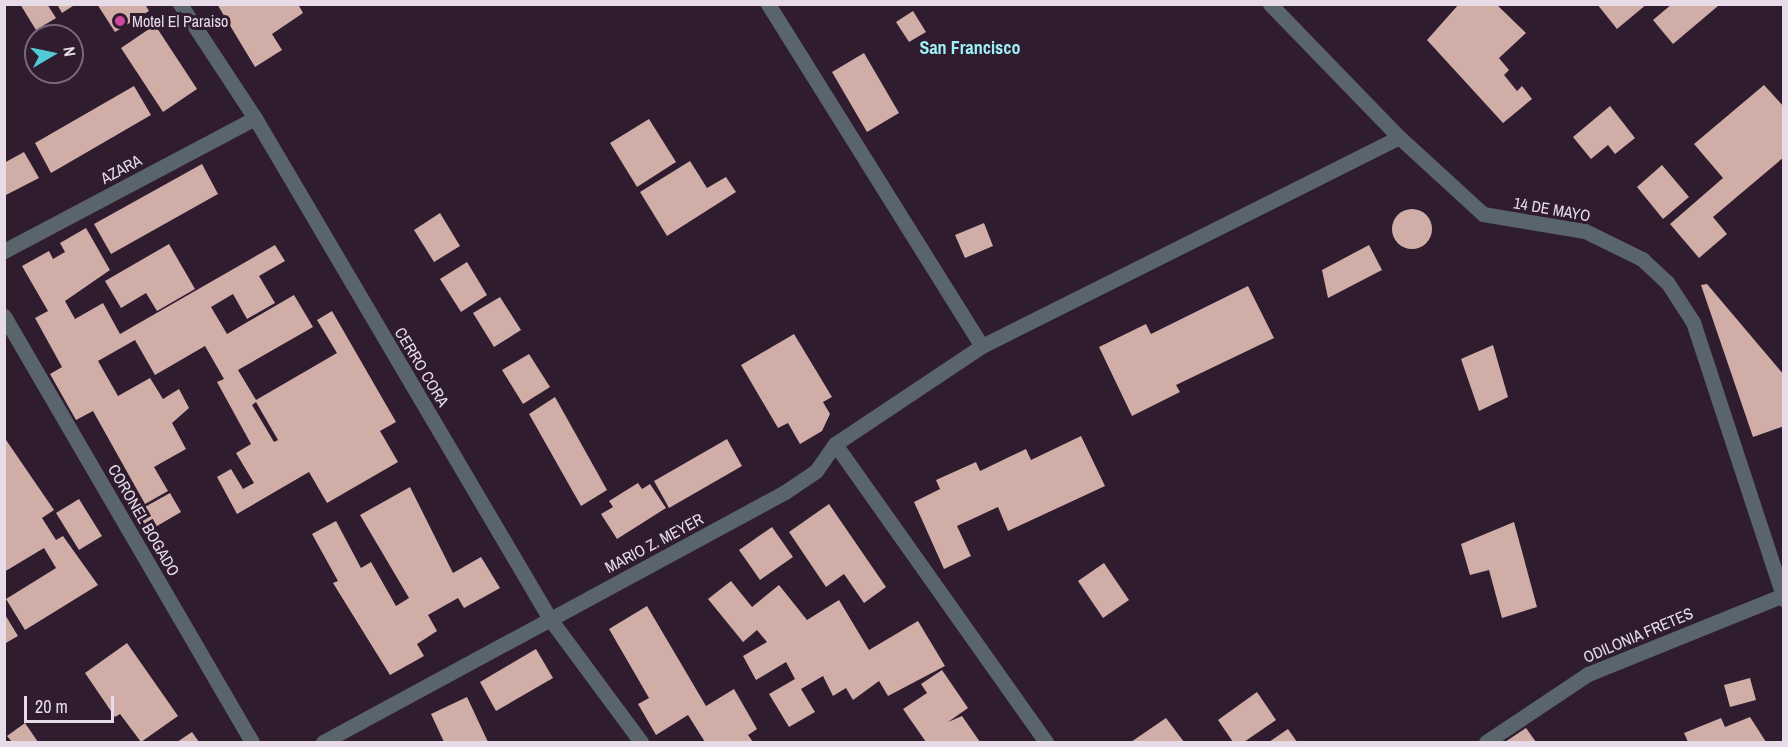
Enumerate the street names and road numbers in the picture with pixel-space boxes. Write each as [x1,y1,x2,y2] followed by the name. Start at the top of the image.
[97,150,145,188] street label: AZARA
[1512,193,1592,225] street label: 14 DE MAYO
[391,324,453,410] street label: CERRO CORA
[104,461,184,579] street label: CORONEL BOGADO
[602,509,706,577] street label: MARIO Z. MEYER
[1580,603,1696,667] street label: ODILONIA FRETES

